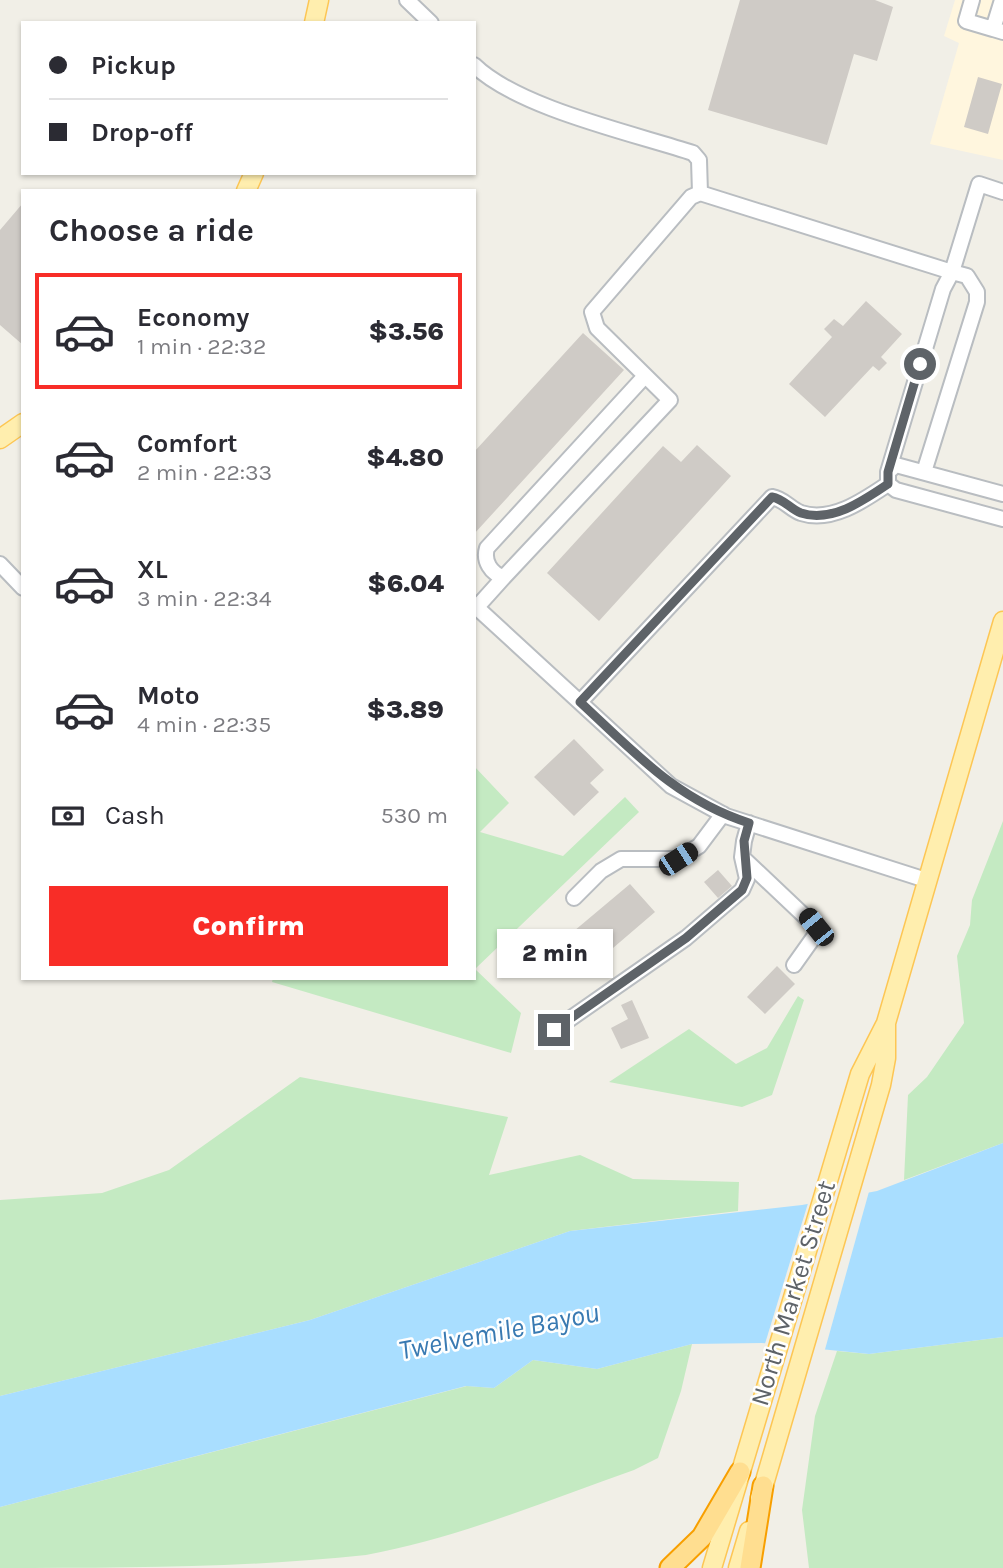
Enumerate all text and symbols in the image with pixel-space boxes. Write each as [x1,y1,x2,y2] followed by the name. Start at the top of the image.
[91,50,176,81] text: Pickup
[91,117,193,148] text: Drop-off
[49,212,254,249] text: Choose a ride
[53,300,116,363] icon: car
[137,302,249,333] text: Economy
[369,316,444,347] text: $3.56
[137,333,266,360] text: 1 min · 22:32
[904,348,936,380] route start
[53,426,116,489] icon: car
[137,428,238,459] text: Comfort
[366,442,444,473] text: $4.80
[137,459,272,486] text: 2 min · 22:33
[53,552,116,615] icon: car
[137,554,168,585] text: XL
[367,568,444,599] text: $6.04
[137,585,272,612] text: 3 min · 22:34
[53,678,116,741] icon: car
[137,680,199,711] text: Moto
[367,694,444,725] text: $3.89
[137,711,271,738] text: 4 min · 22:35
[49,797,87,835] icon: cash
[105,800,165,831] text: Cash
[381,802,448,829] text: 530 m
[655,839,702,879] car
[49,886,448,966] button: Confirm
[795,904,838,950] car
[496,928,612,978] callout: 2 min
[522,940,588,967] text: 2 min
[538,1014,570,1046] route end
[744,1176,842,1409] street label: North Market Street
[396,1295,602,1367] water label: Twelvemile Bayou

